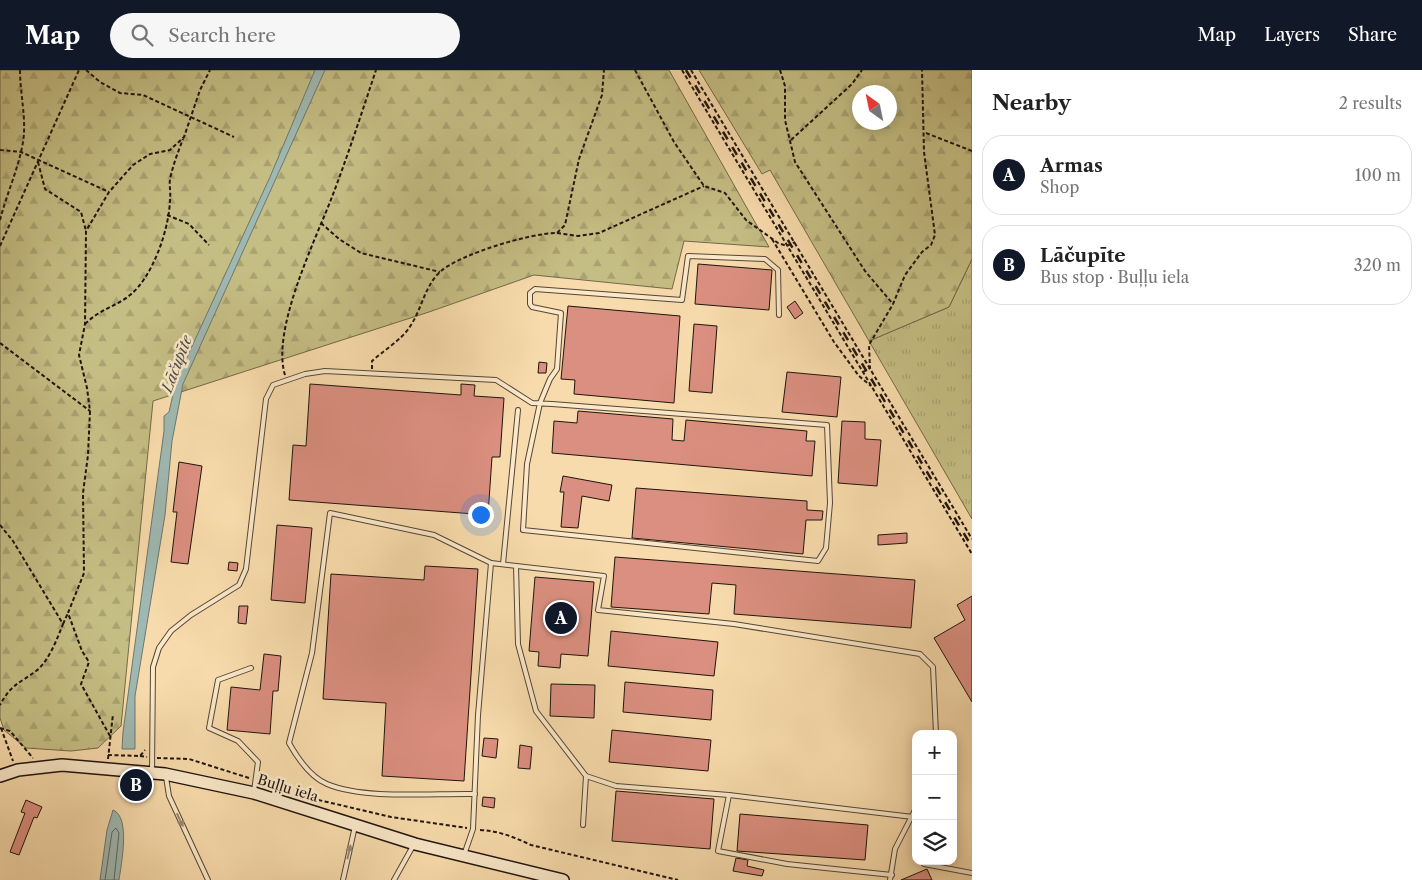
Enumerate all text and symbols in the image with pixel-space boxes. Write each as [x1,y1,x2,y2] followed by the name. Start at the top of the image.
[110,13,460,58] search box
[25,21,80,50] text: Map
[128,21,156,49] icon: search
[168,24,276,47] text: Search here
[1198,24,1236,46] text: Map
[1264,24,1320,46] text: Layers
[1348,24,1397,46] text: Share
[852,85,897,130] north arrow
[992,90,1071,115] text: Nearby
[1339,93,1402,113] text: 2 results
[1040,154,1103,177] text: Armas
[1003,165,1015,185] text: A
[1355,165,1401,185] text: 100 m
[1040,177,1079,197] text: Shop
[1040,244,1126,267] text: Lāčupīte
[1003,255,1015,275] text: B
[1354,255,1401,275] text: 320 m
[1040,267,1189,287] text: Bus stop · Buļļu iela
[157,332,196,396] water label: Lāčupīte
[468,502,494,528] your location
[545,599,577,637] pin: A
[912,730,957,865] map controls
[912,730,957,775] button: +
[120,766,152,804] pin: B
[255,770,321,806] street label: Buļļu iela
[912,775,957,820] button: −
[176,813,184,827] one-way arrow
[912,820,957,865] button: layers
[345,845,353,860] one-way arrow

